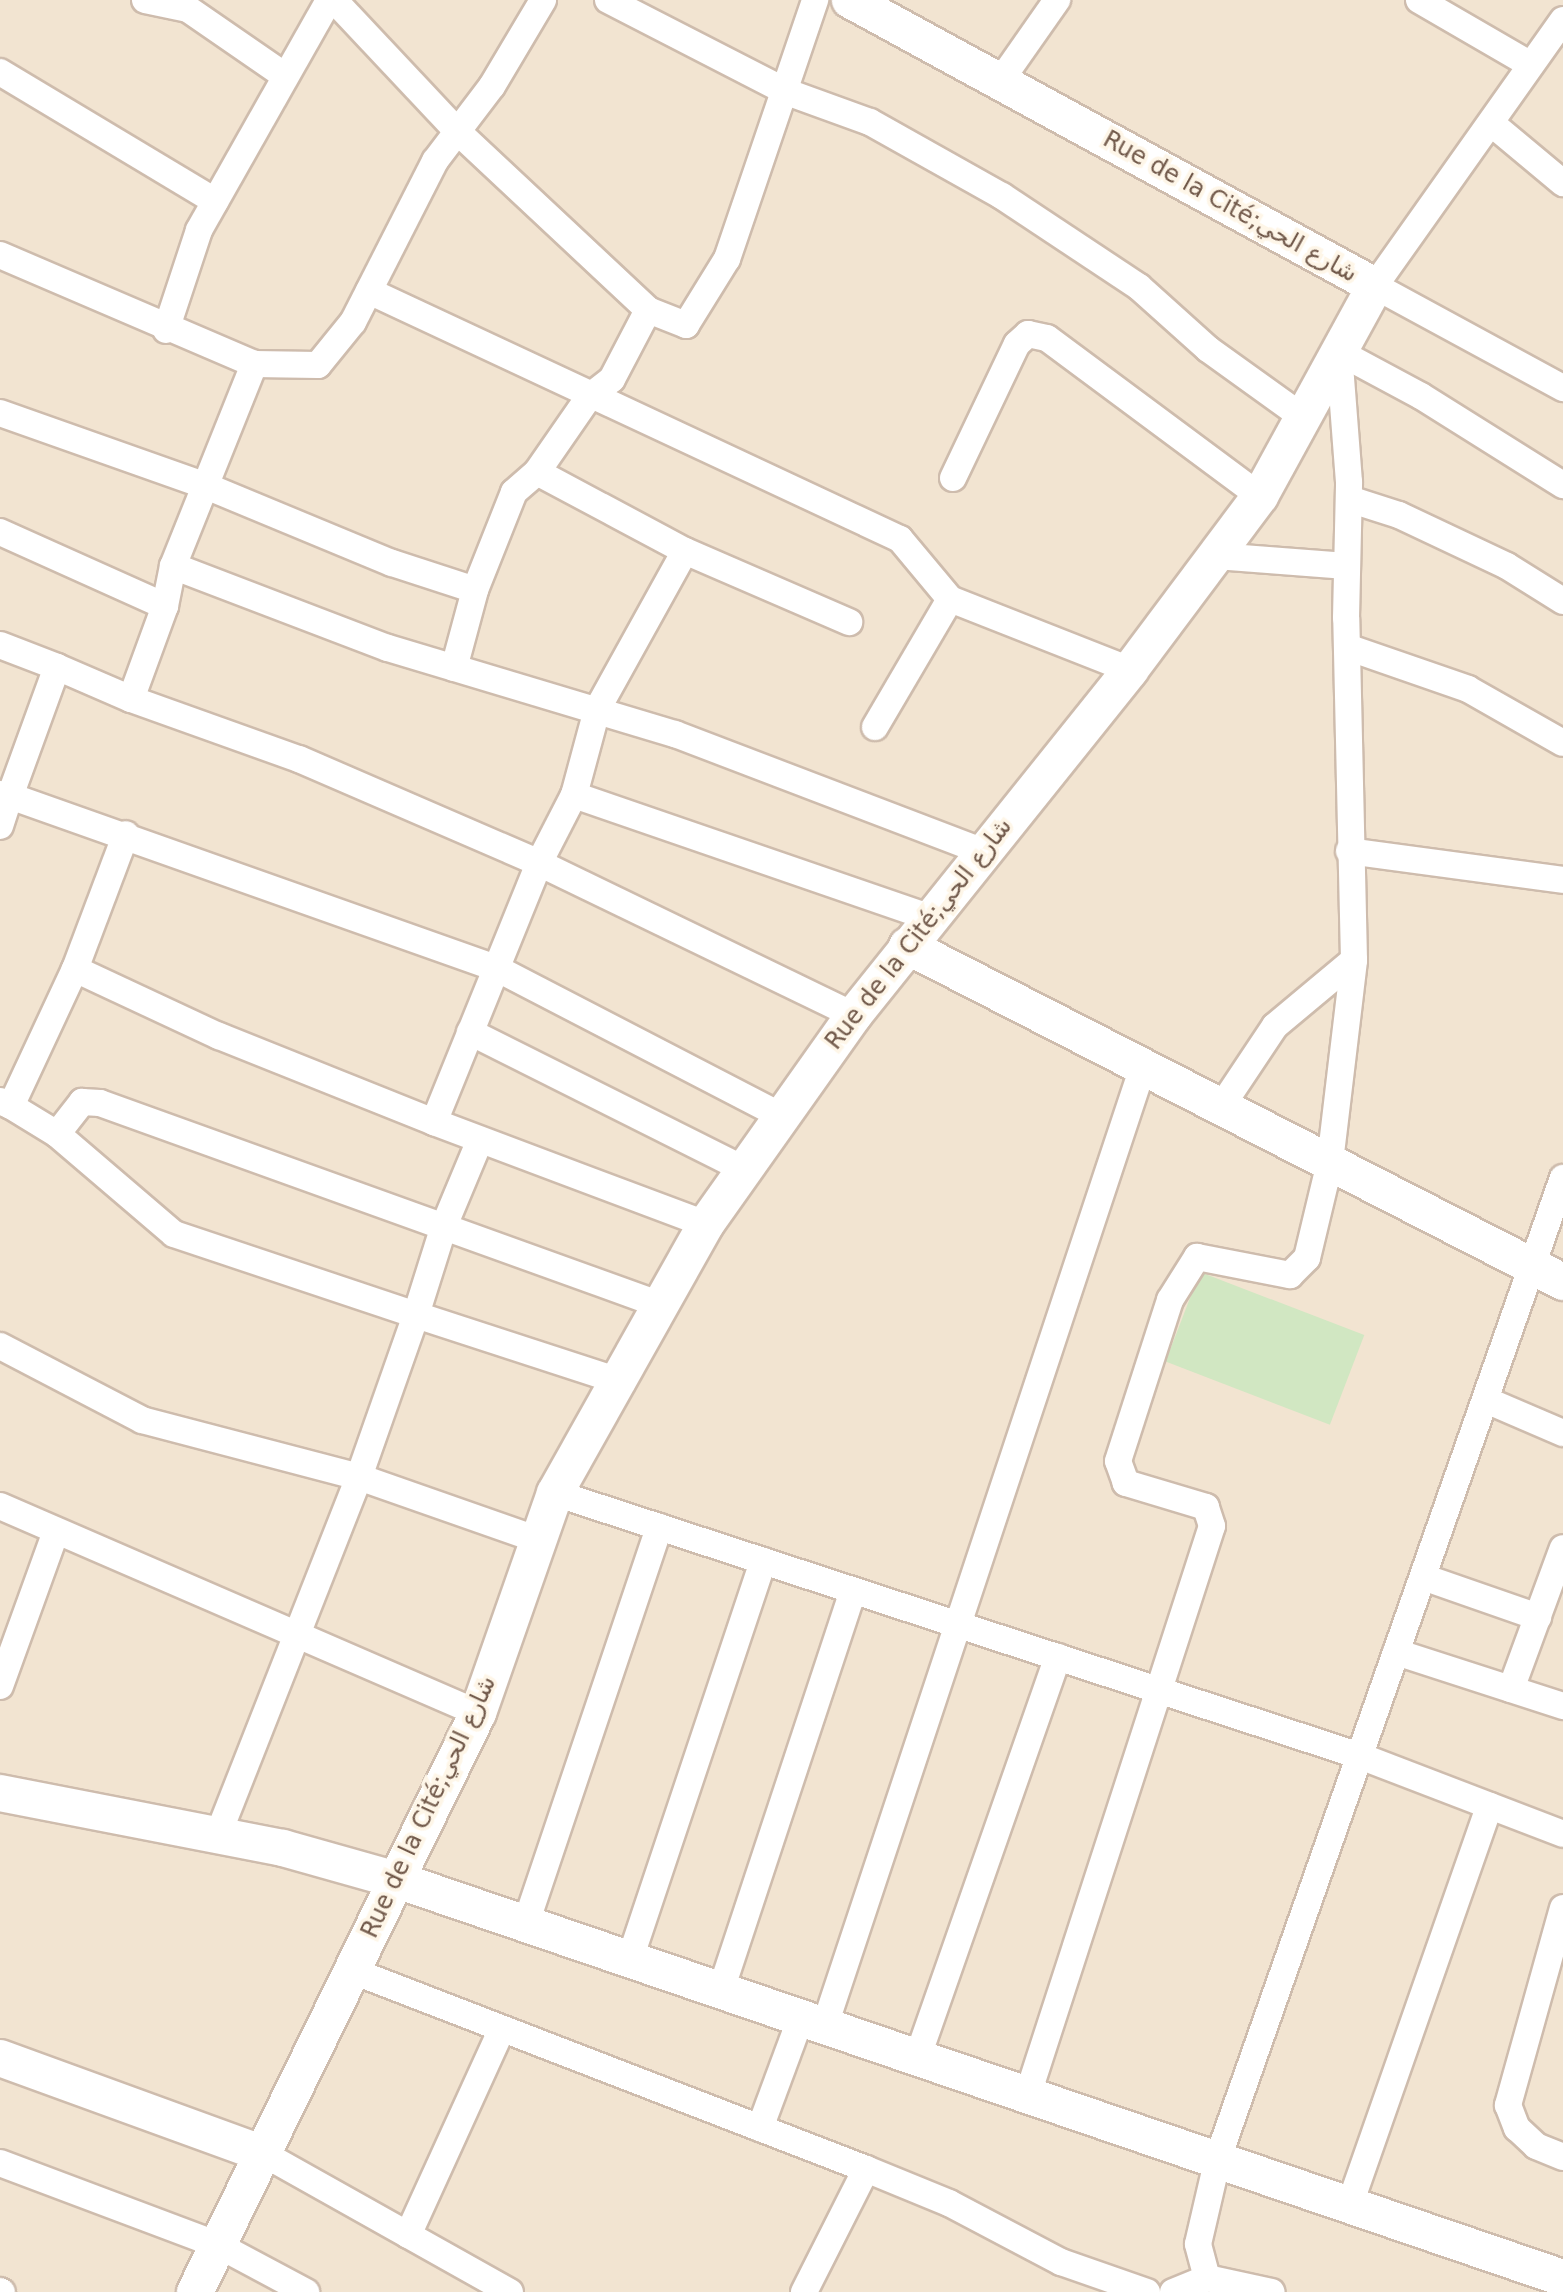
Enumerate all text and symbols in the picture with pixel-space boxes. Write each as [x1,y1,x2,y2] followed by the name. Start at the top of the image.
[1098,125,1362,289] street label: Rue de la Cité;شارع الحي
[820,812,1018,1056] street label: Rue de la Cité;شارع الحي
[356,1671,502,1943] street label: Rue de la Cité;شارع الحي

